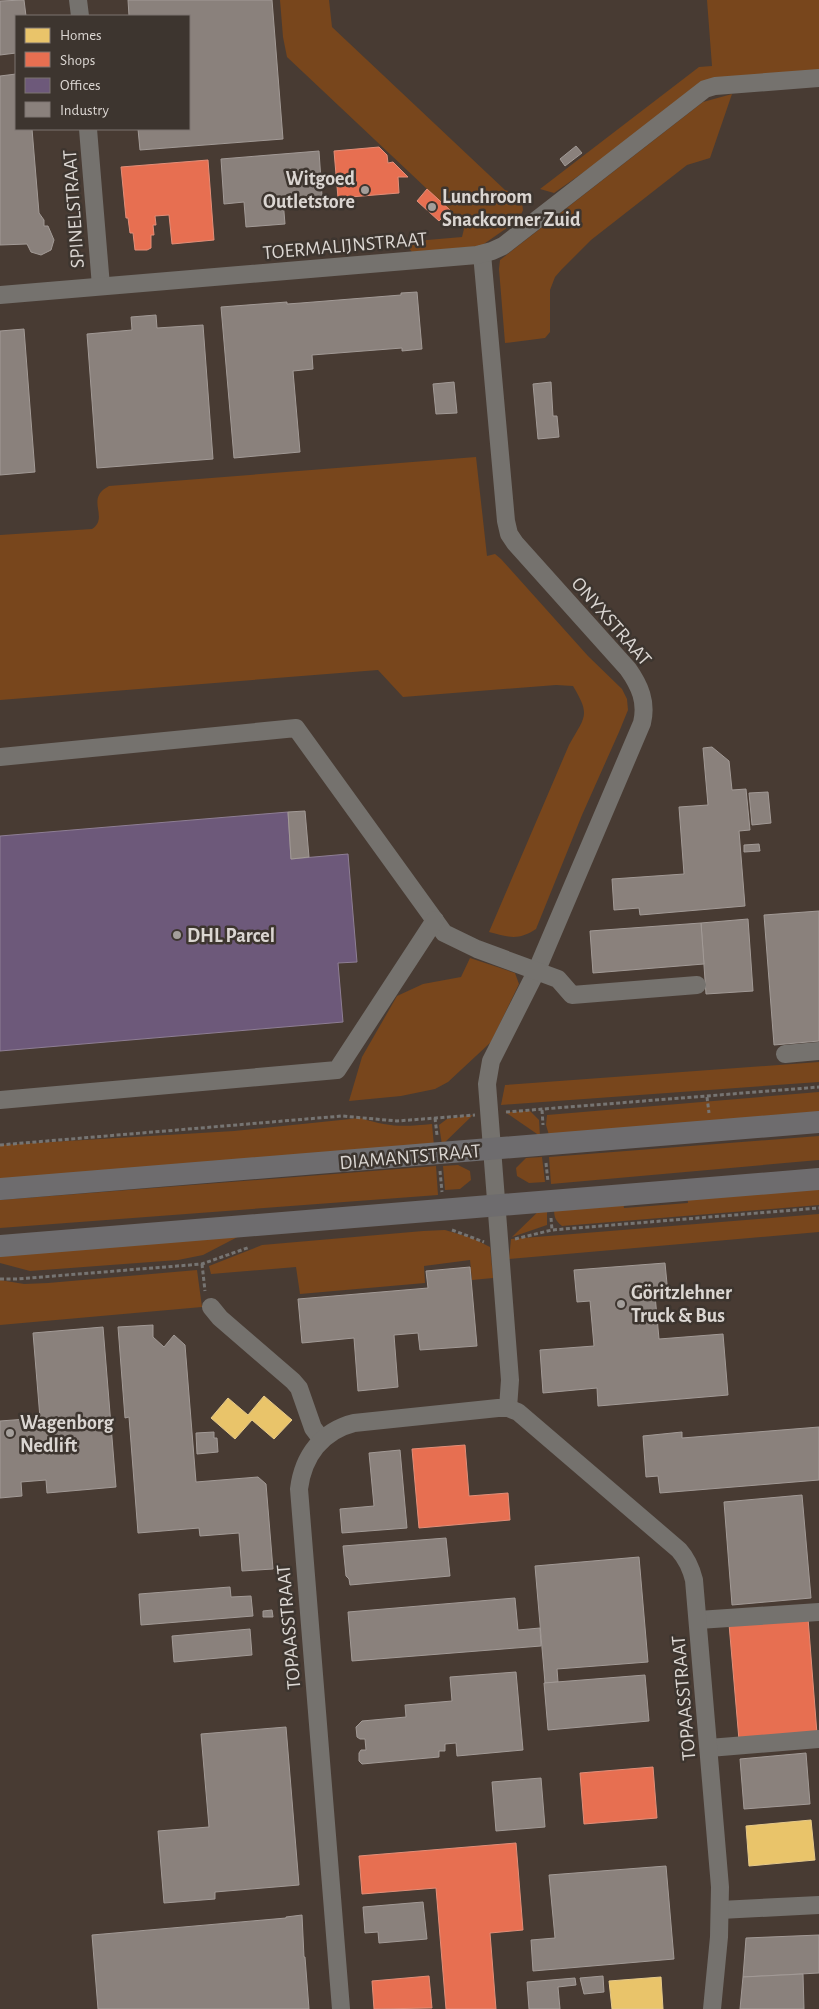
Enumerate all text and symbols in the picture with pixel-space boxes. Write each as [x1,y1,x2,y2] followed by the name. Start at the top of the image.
[15,15,190,130] legend
[60,28,102,43] text: Homes
[60,53,95,68] text: Shops
[60,78,101,93] text: Offices
[60,103,109,118] text: Industry
[60,149,88,269] street label: SPINELSTRAAT
[263,169,355,212] place label: Witgoed Outletstore
[359,184,371,196] marker: Witgoed Outletstore
[442,187,581,230] place label: Lunchroom Snackcorner Zuid
[426,201,438,213] marker: Lunchroom Snackcorner Zuid
[262,229,428,263] street label: TOERMALIJNSTRAAT
[568,573,655,670] street label: ONYXSTRAAT
[187,926,275,946] place label: DHL Parcel
[171,929,183,941] marker: DHL Parcel
[339,1141,482,1173] street label: DIAMANTSTRAAT
[631,1283,732,1326] place label: Göritzlehner Truck & Bus
[615,1298,627,1310] marker: Göritzlehner Truck & Bus
[20,1413,115,1456] place label: Wagenborg Nedlift
[4,1427,16,1439] marker: Wagenborg Nedlift
[274,1563,304,1690] street label: TOPAASSTRAAT
[669,1634,699,1761] street label: TOPAASSTRAAT

